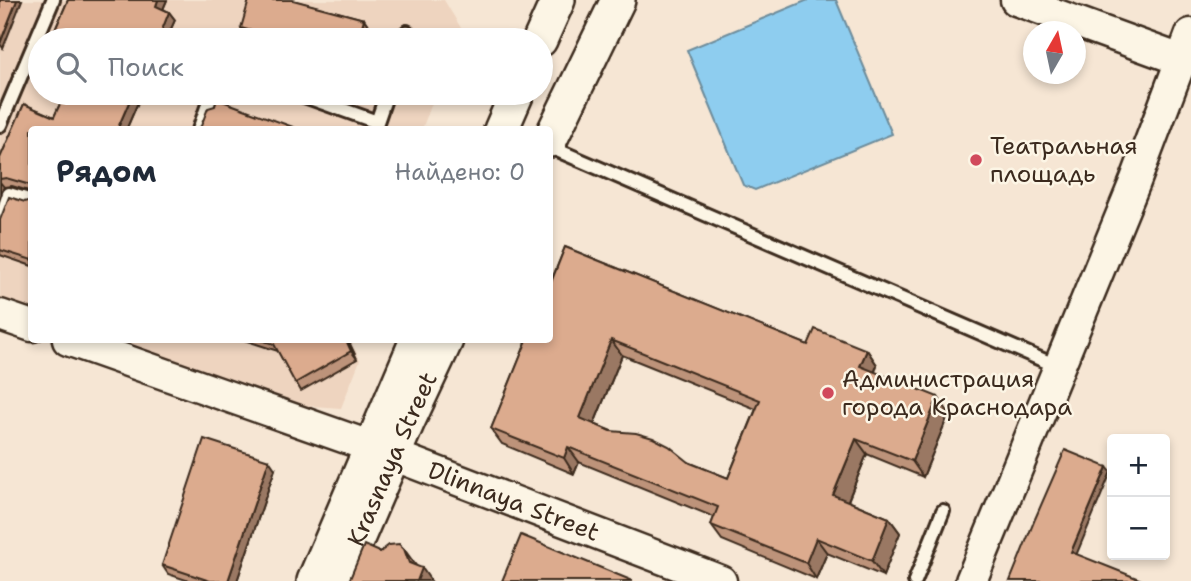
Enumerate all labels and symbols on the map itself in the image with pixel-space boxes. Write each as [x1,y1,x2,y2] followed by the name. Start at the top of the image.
[1023,21,1086,84] north arrow
[990,130,1138,190] place label: Театральная площадь
[968,152,984,168] marker: Театральная площадь
[842,363,1072,423] place label: Администрация города Краснодара
[340,367,445,551] street label: Krasnaya Street
[820,385,836,401] marker: Администрация города Краснодара
[423,454,604,549] street label: Dlinnaya Street

